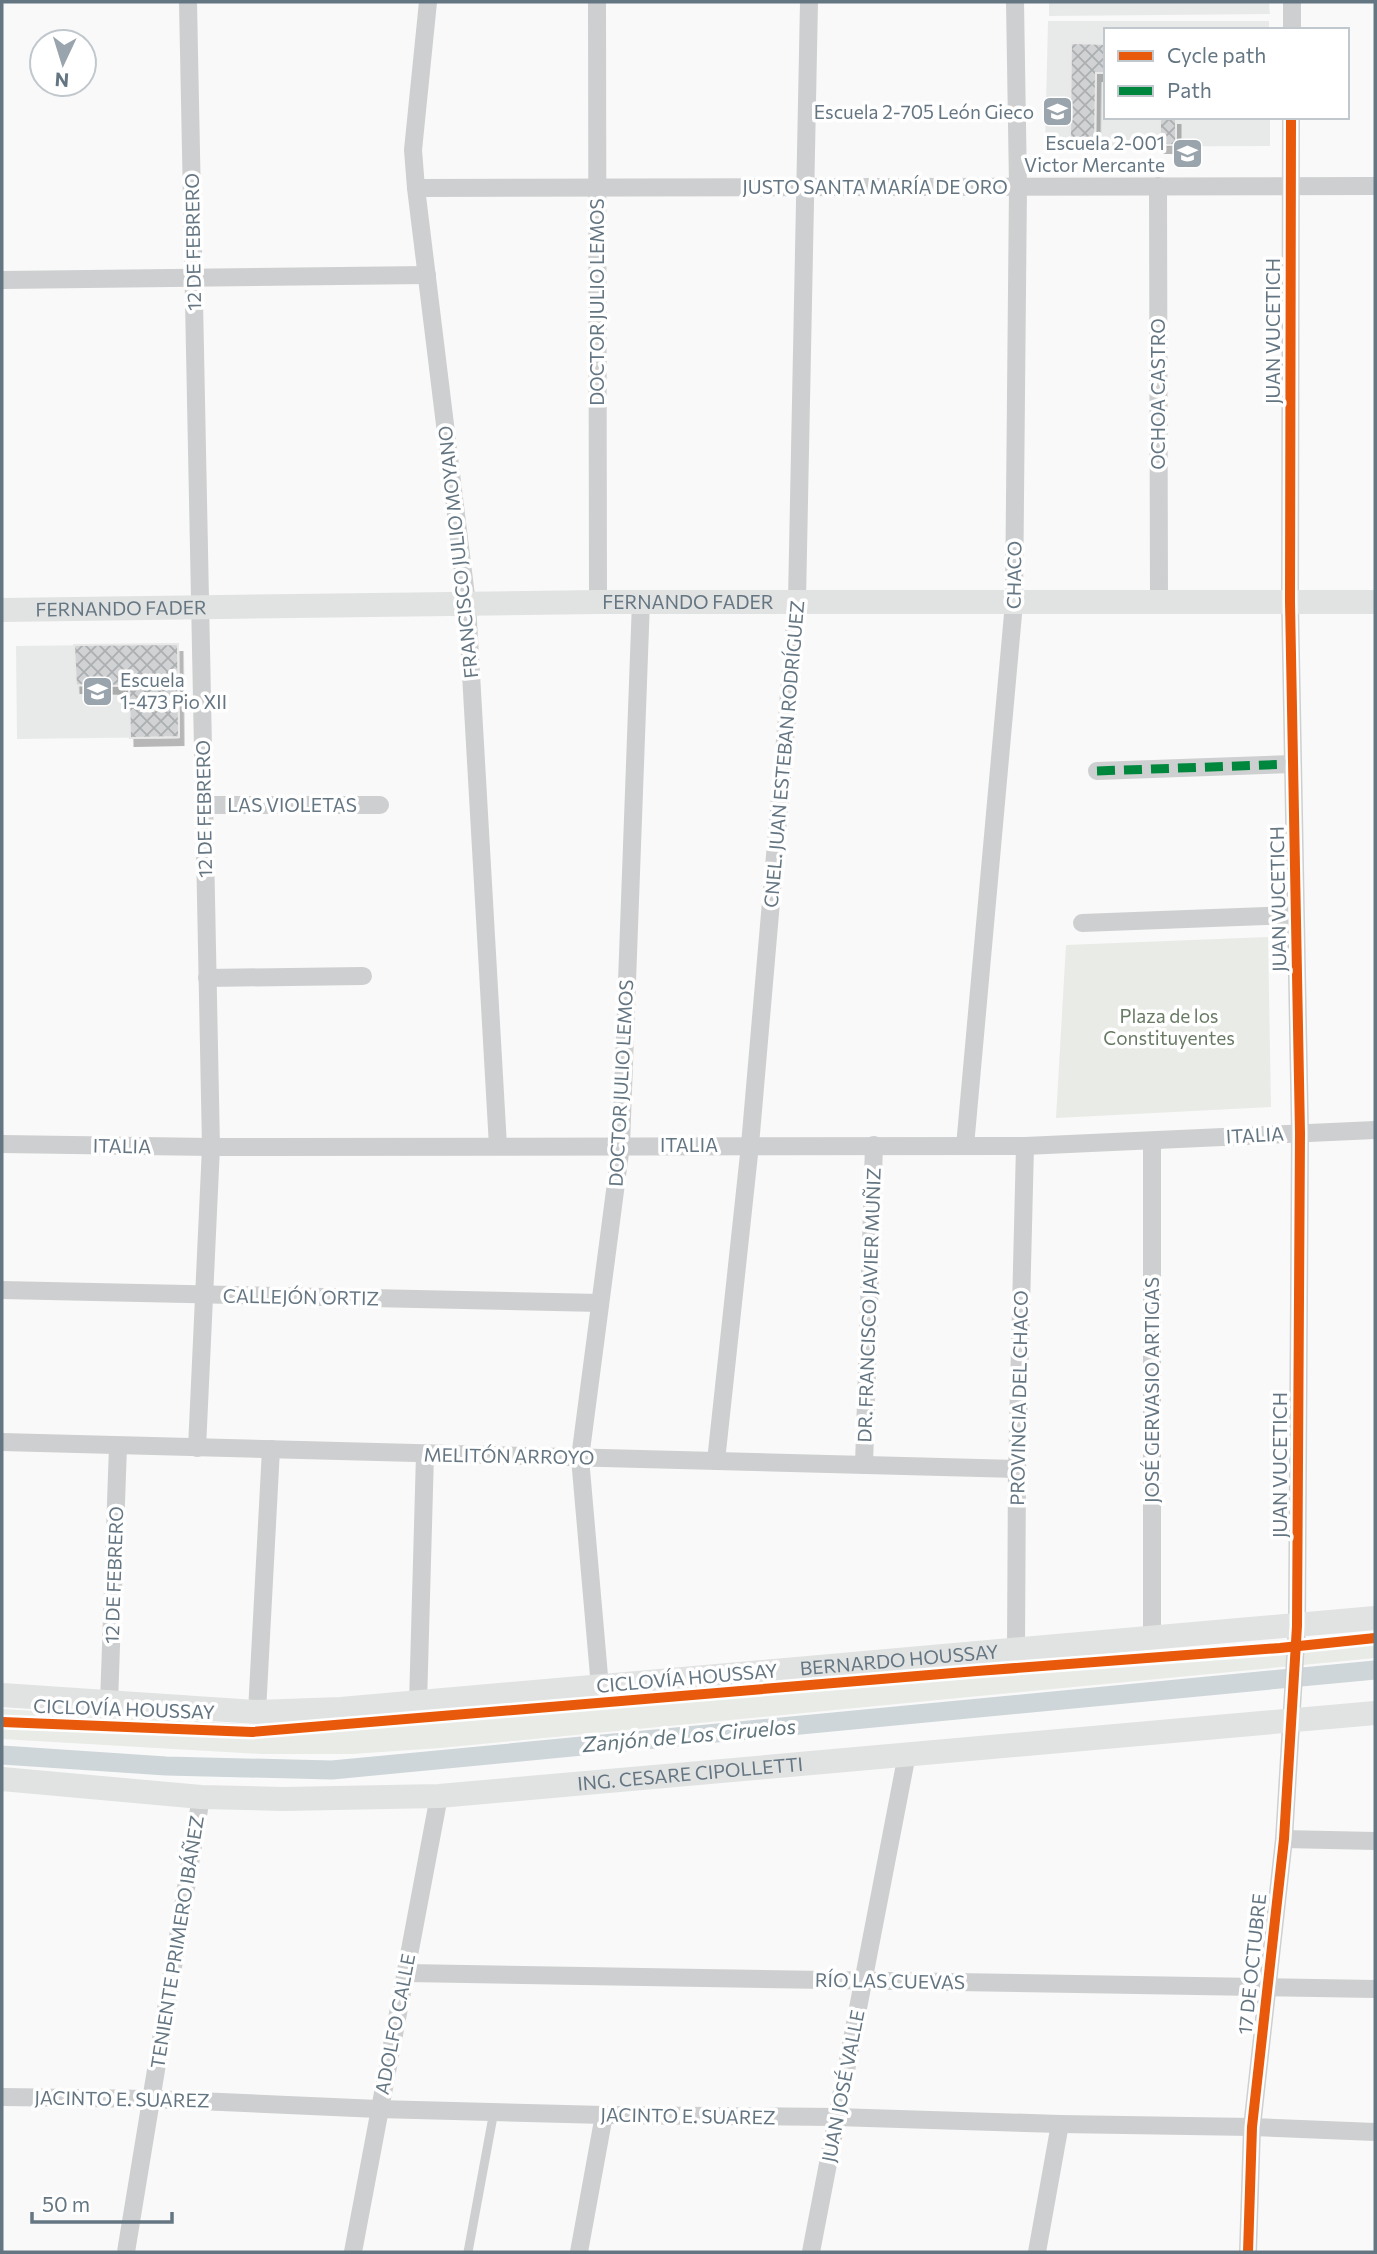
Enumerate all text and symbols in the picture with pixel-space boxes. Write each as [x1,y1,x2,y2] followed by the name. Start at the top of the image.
[28,28,98,98] north arrow
[1104,28,1349,119] legend
[1167,42,1266,67] text: Cycle path
[54,68,70,92] text: N
[1167,77,1212,102] text: Path
[1040,95,1074,129] school or university icon: Escuela 2-705 León Gieco
[814,100,1034,123] place label: Escuela 2-705 León Gieco
[1024,131,1165,176] place label: Escuela 2-001 Victor Mercante
[1171,137,1205,171] school or university icon: Escuela 2-001 Victor Mercante
[180,173,205,311] street label: 12 DE FEBRERO
[742,175,1008,198] street label: JUSTO SANTA MARÍA DE ORO
[585,198,608,406] street label: DOCTOR JULIO LEMOS
[1261,258,1284,404] street label: JUAN VUCETICH
[1146,318,1169,470] street label: OCHOA CASTRO
[433,425,482,679] street label: FRANCISCO JULIO MOYANO
[1001,541,1026,609] street label: CHACO
[602,590,774,613] street label: FERNANDO FADER
[35,595,207,621] street label: FERNANDO FADER
[759,599,808,909] street label: CNEL. JUAN ESTEBAN RODRÍGUEZ
[120,668,227,713] place label: Escuela 1-473 Pio XII
[80,674,114,708] school or university icon: Escuela 1-473 Pio XII
[191,740,216,878] street label: 12 DE FEBRERO
[227,793,357,816] street label: LAS VIOLETAS
[1265,826,1290,972] street label: JUAN VUCETICH
[604,979,637,1187] street label: DOCTOR JULIO LEMOS
[1103,1004,1235,1049] park label: Plaza de los Constituyentes
[1225,1121,1285,1148] street label: ITALIA
[93,1133,151,1158] street label: ITALIA
[660,1133,718,1156] street label: ITALIA
[852,1167,885,1443] street label: DR. FRANCISCO JAVIER MUÑIZ
[1140,1277,1163,1503] street label: JOSÉ GERVASIO ARTIGAS
[223,1283,379,1309] street label: CALLEJÓN ORTIZ
[1005,1290,1032,1506] street label: PROVINCIA DEL CHACO
[1268,1392,1291,1538] street label: JUAN VUCETICH
[423,1442,595,1468] street label: MELITÓN ARROYO
[100,1506,127,1644] street label: 12 DE FEBRERO
[799,1639,1000,1680] street label: BERNARDO HOUSSAY
[595,1658,779,1697] street label: CICLOVÍA HOUSSAY
[33,1694,215,1723] street label: CICLOVÍA HOUSSAY
[580,1713,797,1756] water label: Zanjón de Los Ciruelos
[576,1752,804,1795] street label: ING. CESARE CIPOLLETTI
[145,1814,208,2070] street label: TENIENTE PRIMERO IBÁÑEZ
[1233,1892,1270,2036] street label: 17 DE OCTUBRE
[370,1952,419,2096] street label: ADOLFO CALLE
[815,1968,965,1993] street label: RÍO LAS CUEVAS
[816,2008,869,2164] street label: JUAN JOSÉ VALLE
[34,2085,210,2112] street label: JACINTO E. SUAREZ
[600,2102,776,2129] street label: JACINTO E. SUAREZ
[32,2180,172,2224] scale bar
[42,2191,90,2216] text: 50 m

